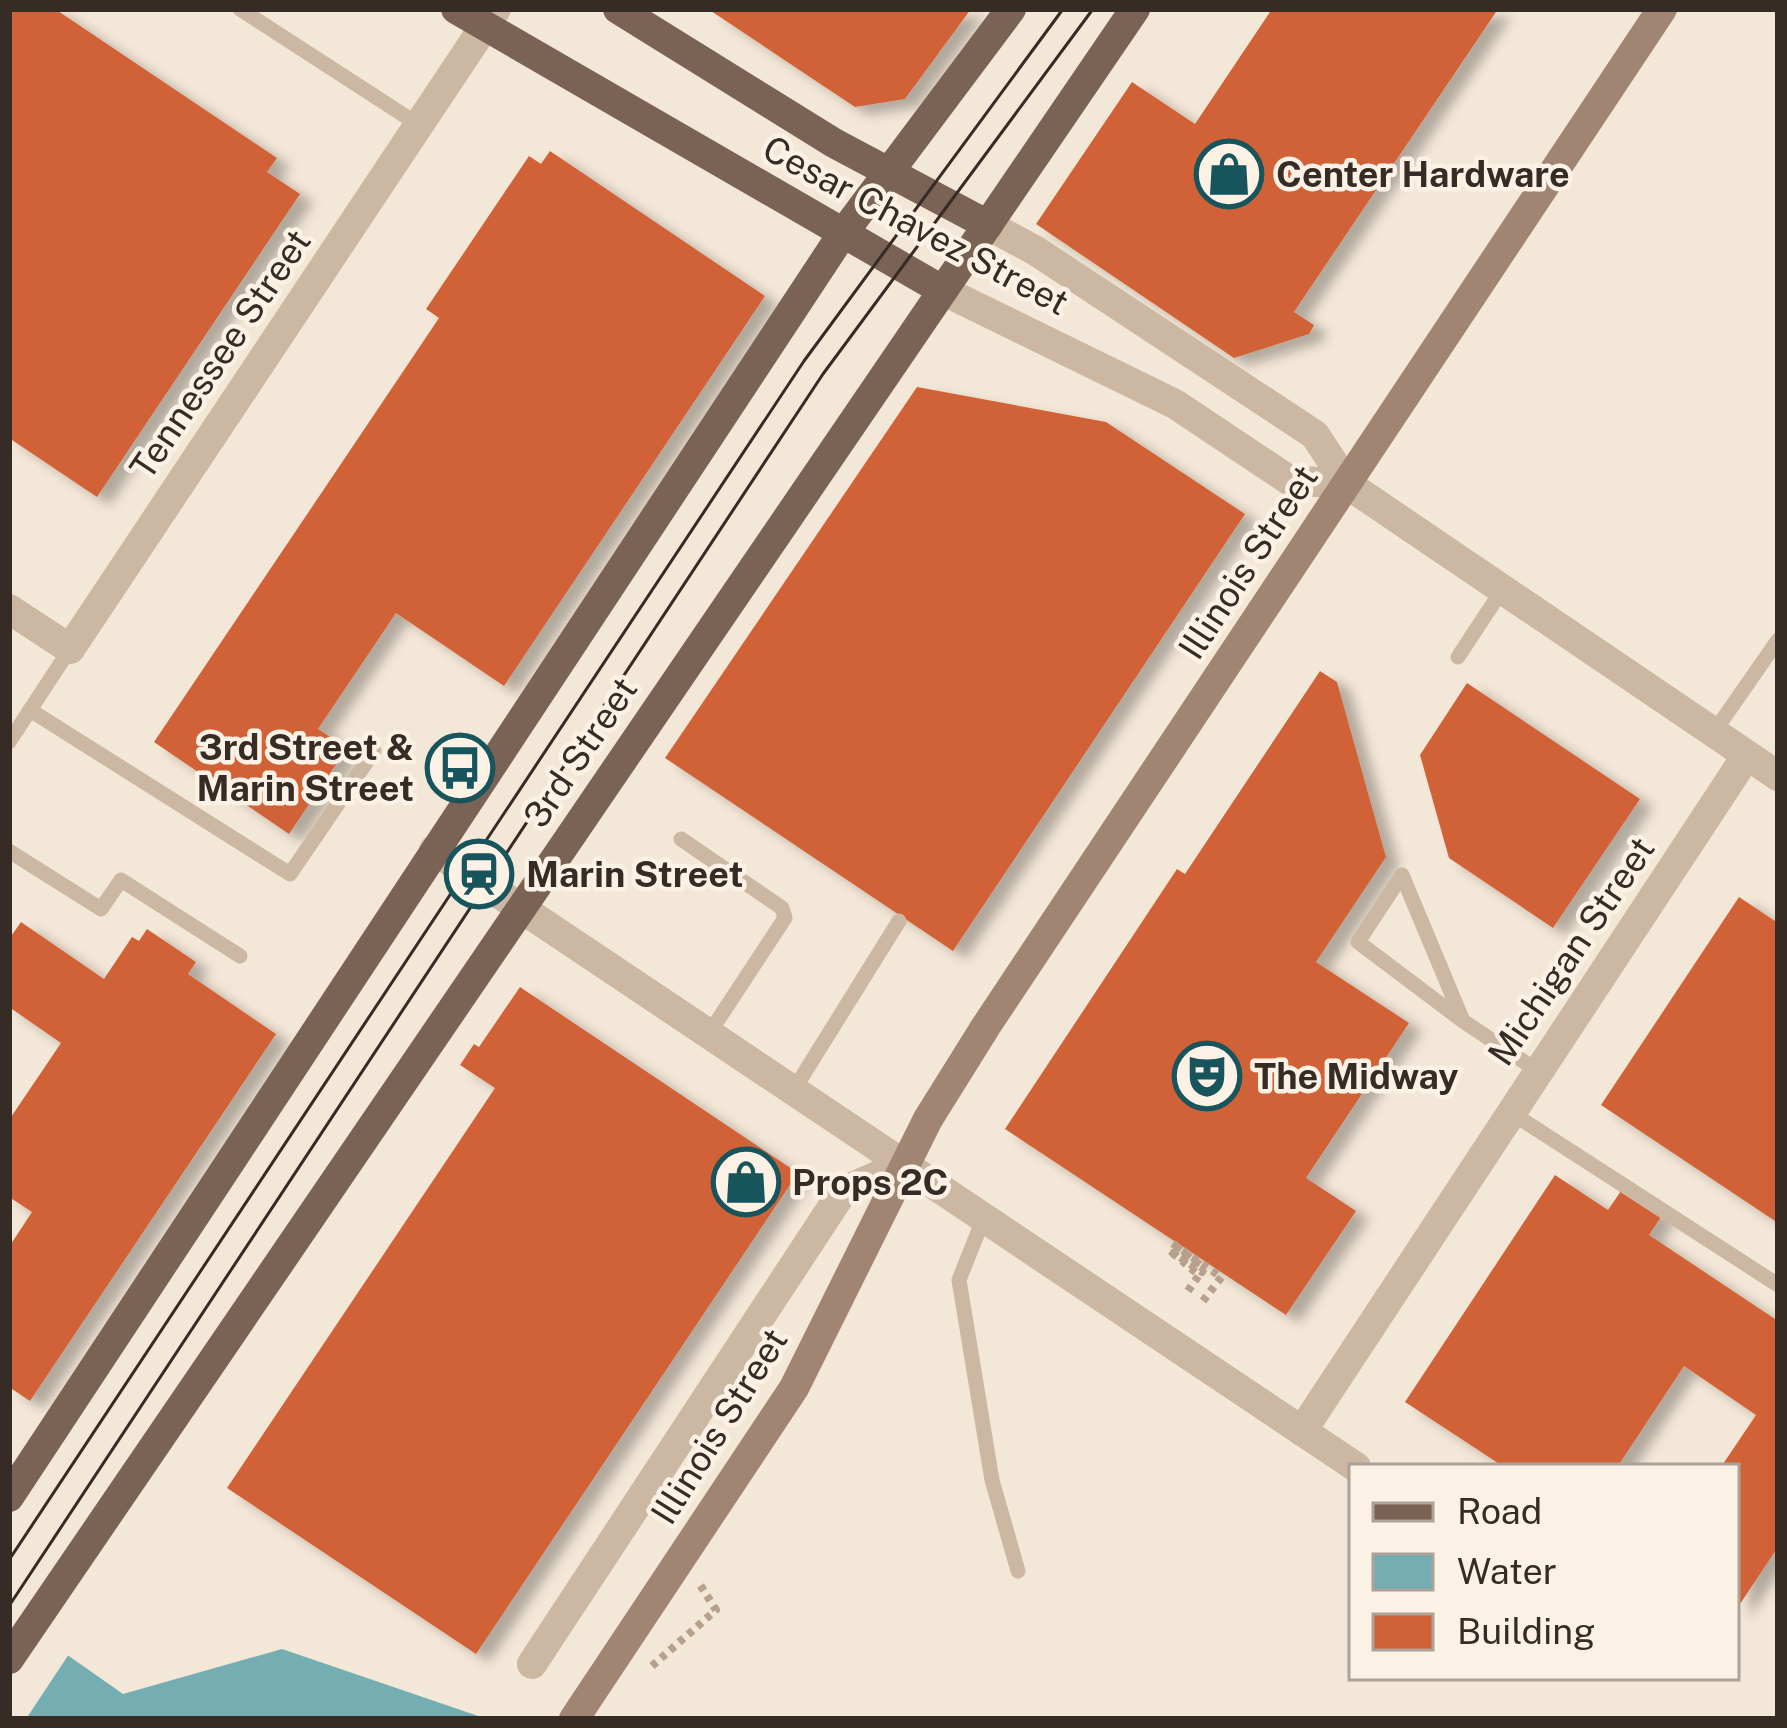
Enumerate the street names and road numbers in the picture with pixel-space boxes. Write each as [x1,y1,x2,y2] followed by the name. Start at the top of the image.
[756,127,1076,323] street label: Cesar Chavez Street
[121,221,319,487] street label: Tennessee Street
[1170,457,1326,667] street label: Illinois Street
[515,669,645,835] street label: 3rd Street
[1479,829,1663,1073] street label: Michigan Street
[642,1321,796,1531] street label: Illinois Street

